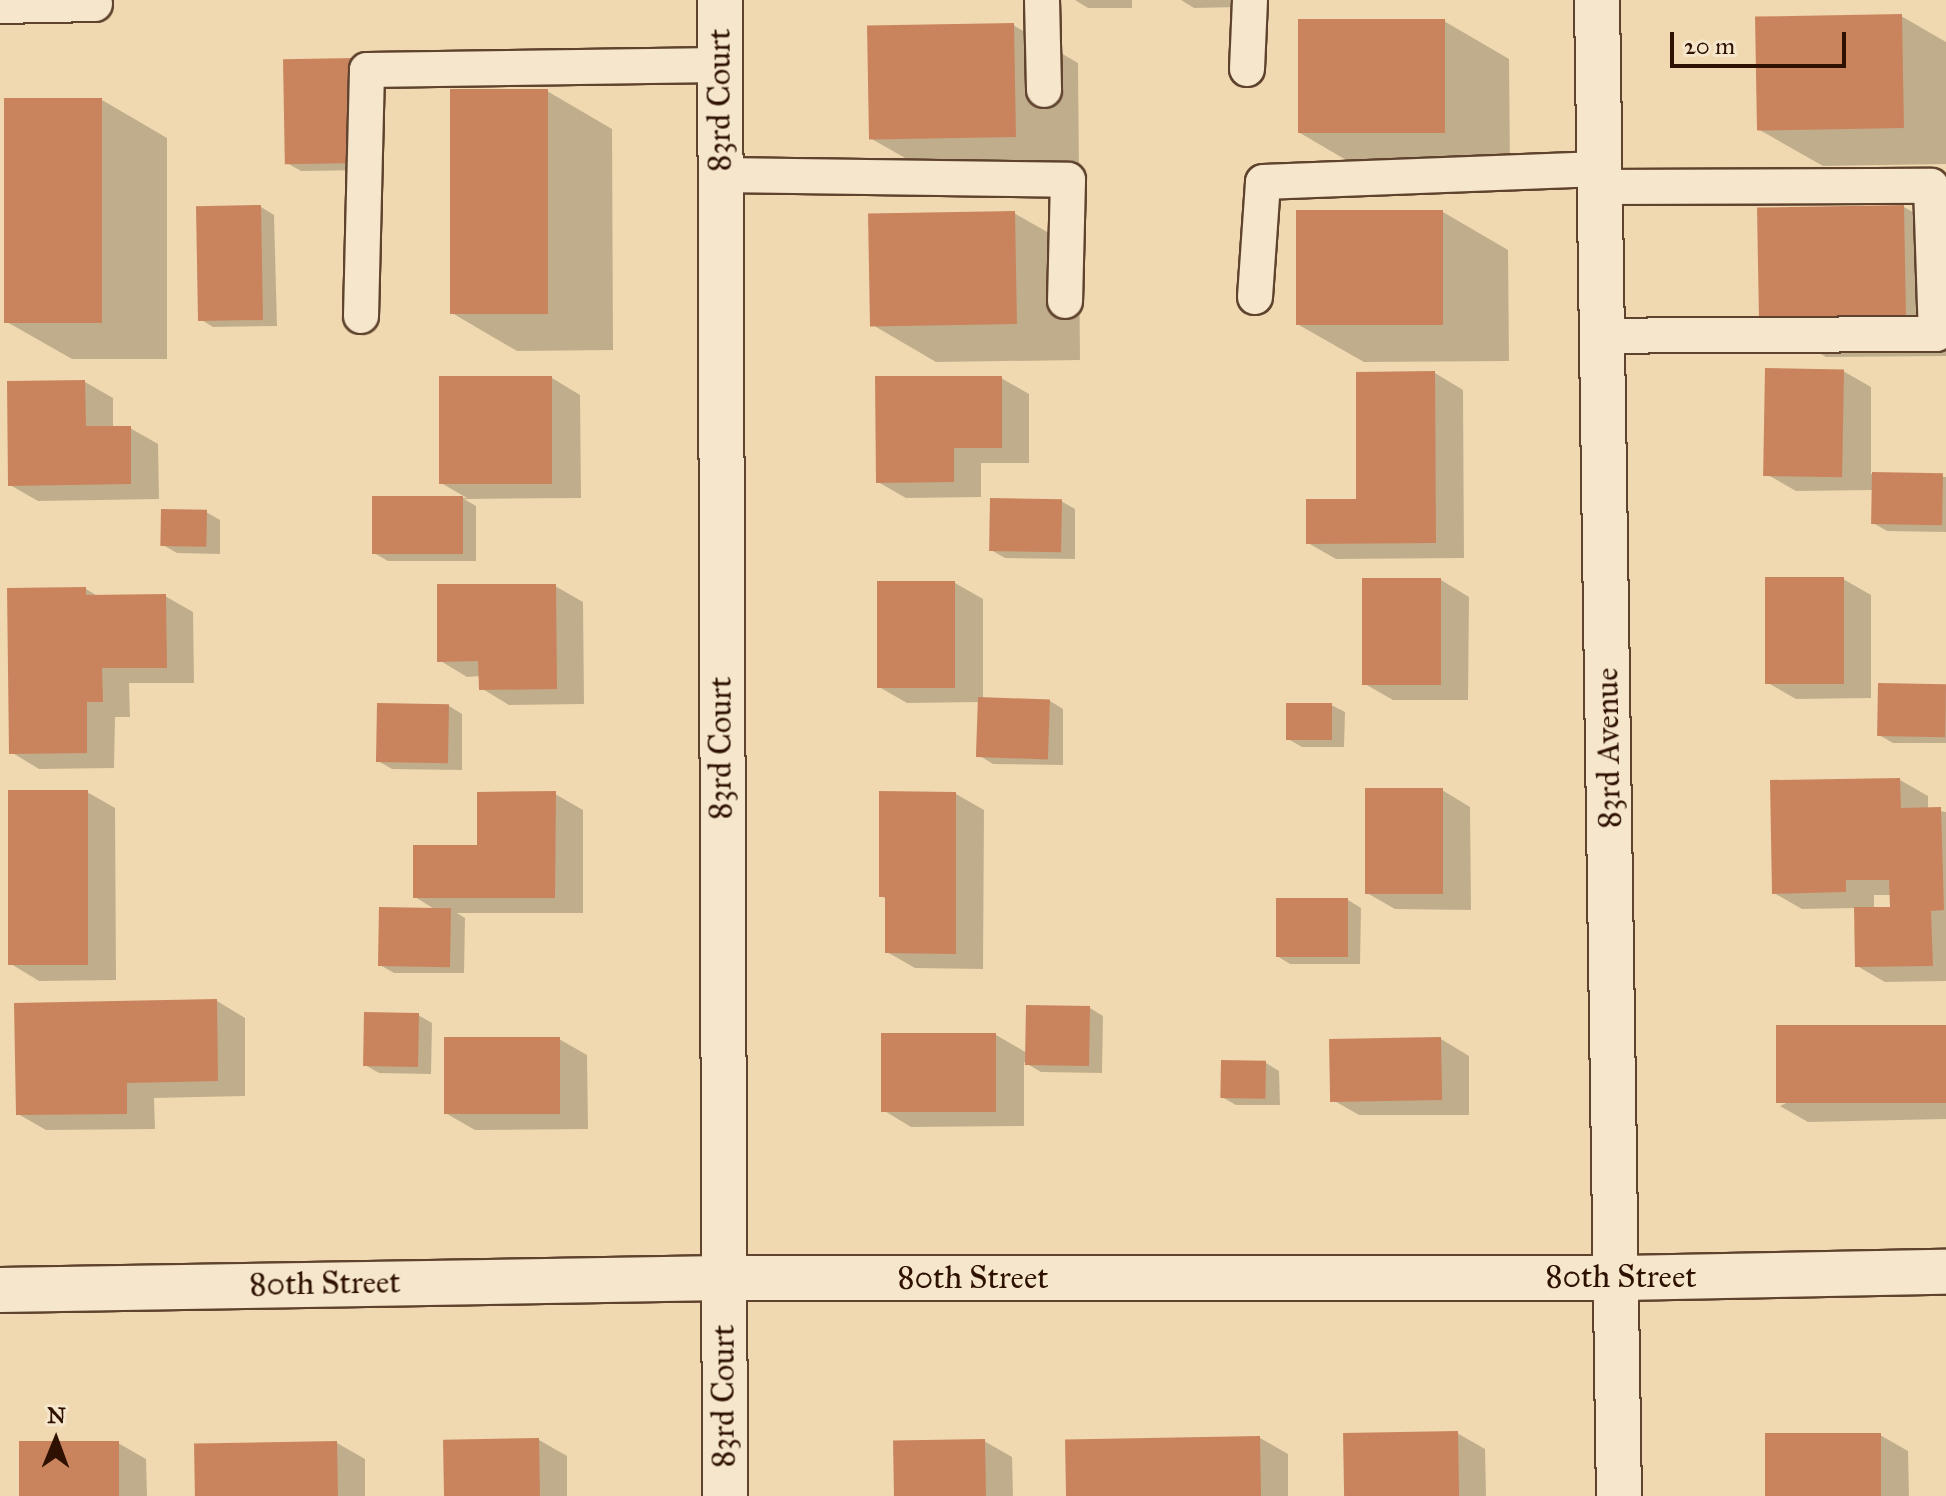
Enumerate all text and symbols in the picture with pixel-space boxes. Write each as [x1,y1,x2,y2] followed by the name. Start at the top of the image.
[1674,16,1850,66] scale bar
[701,28,739,172] street label: 83rd Court
[1684,31,1735,61] text: 20 m
[1588,667,1630,829] street label: 83rd Avenue
[702,676,740,820] street label: 83rd Court
[1545,1258,1697,1296] street label: 80th Street
[897,1259,1049,1297] street label: 80th Street
[249,1263,401,1305] street label: 80th Street
[705,1324,743,1468] street label: 83rd Court
[16,1400,96,1480] north arrow
[47,1402,66,1429] text: N

